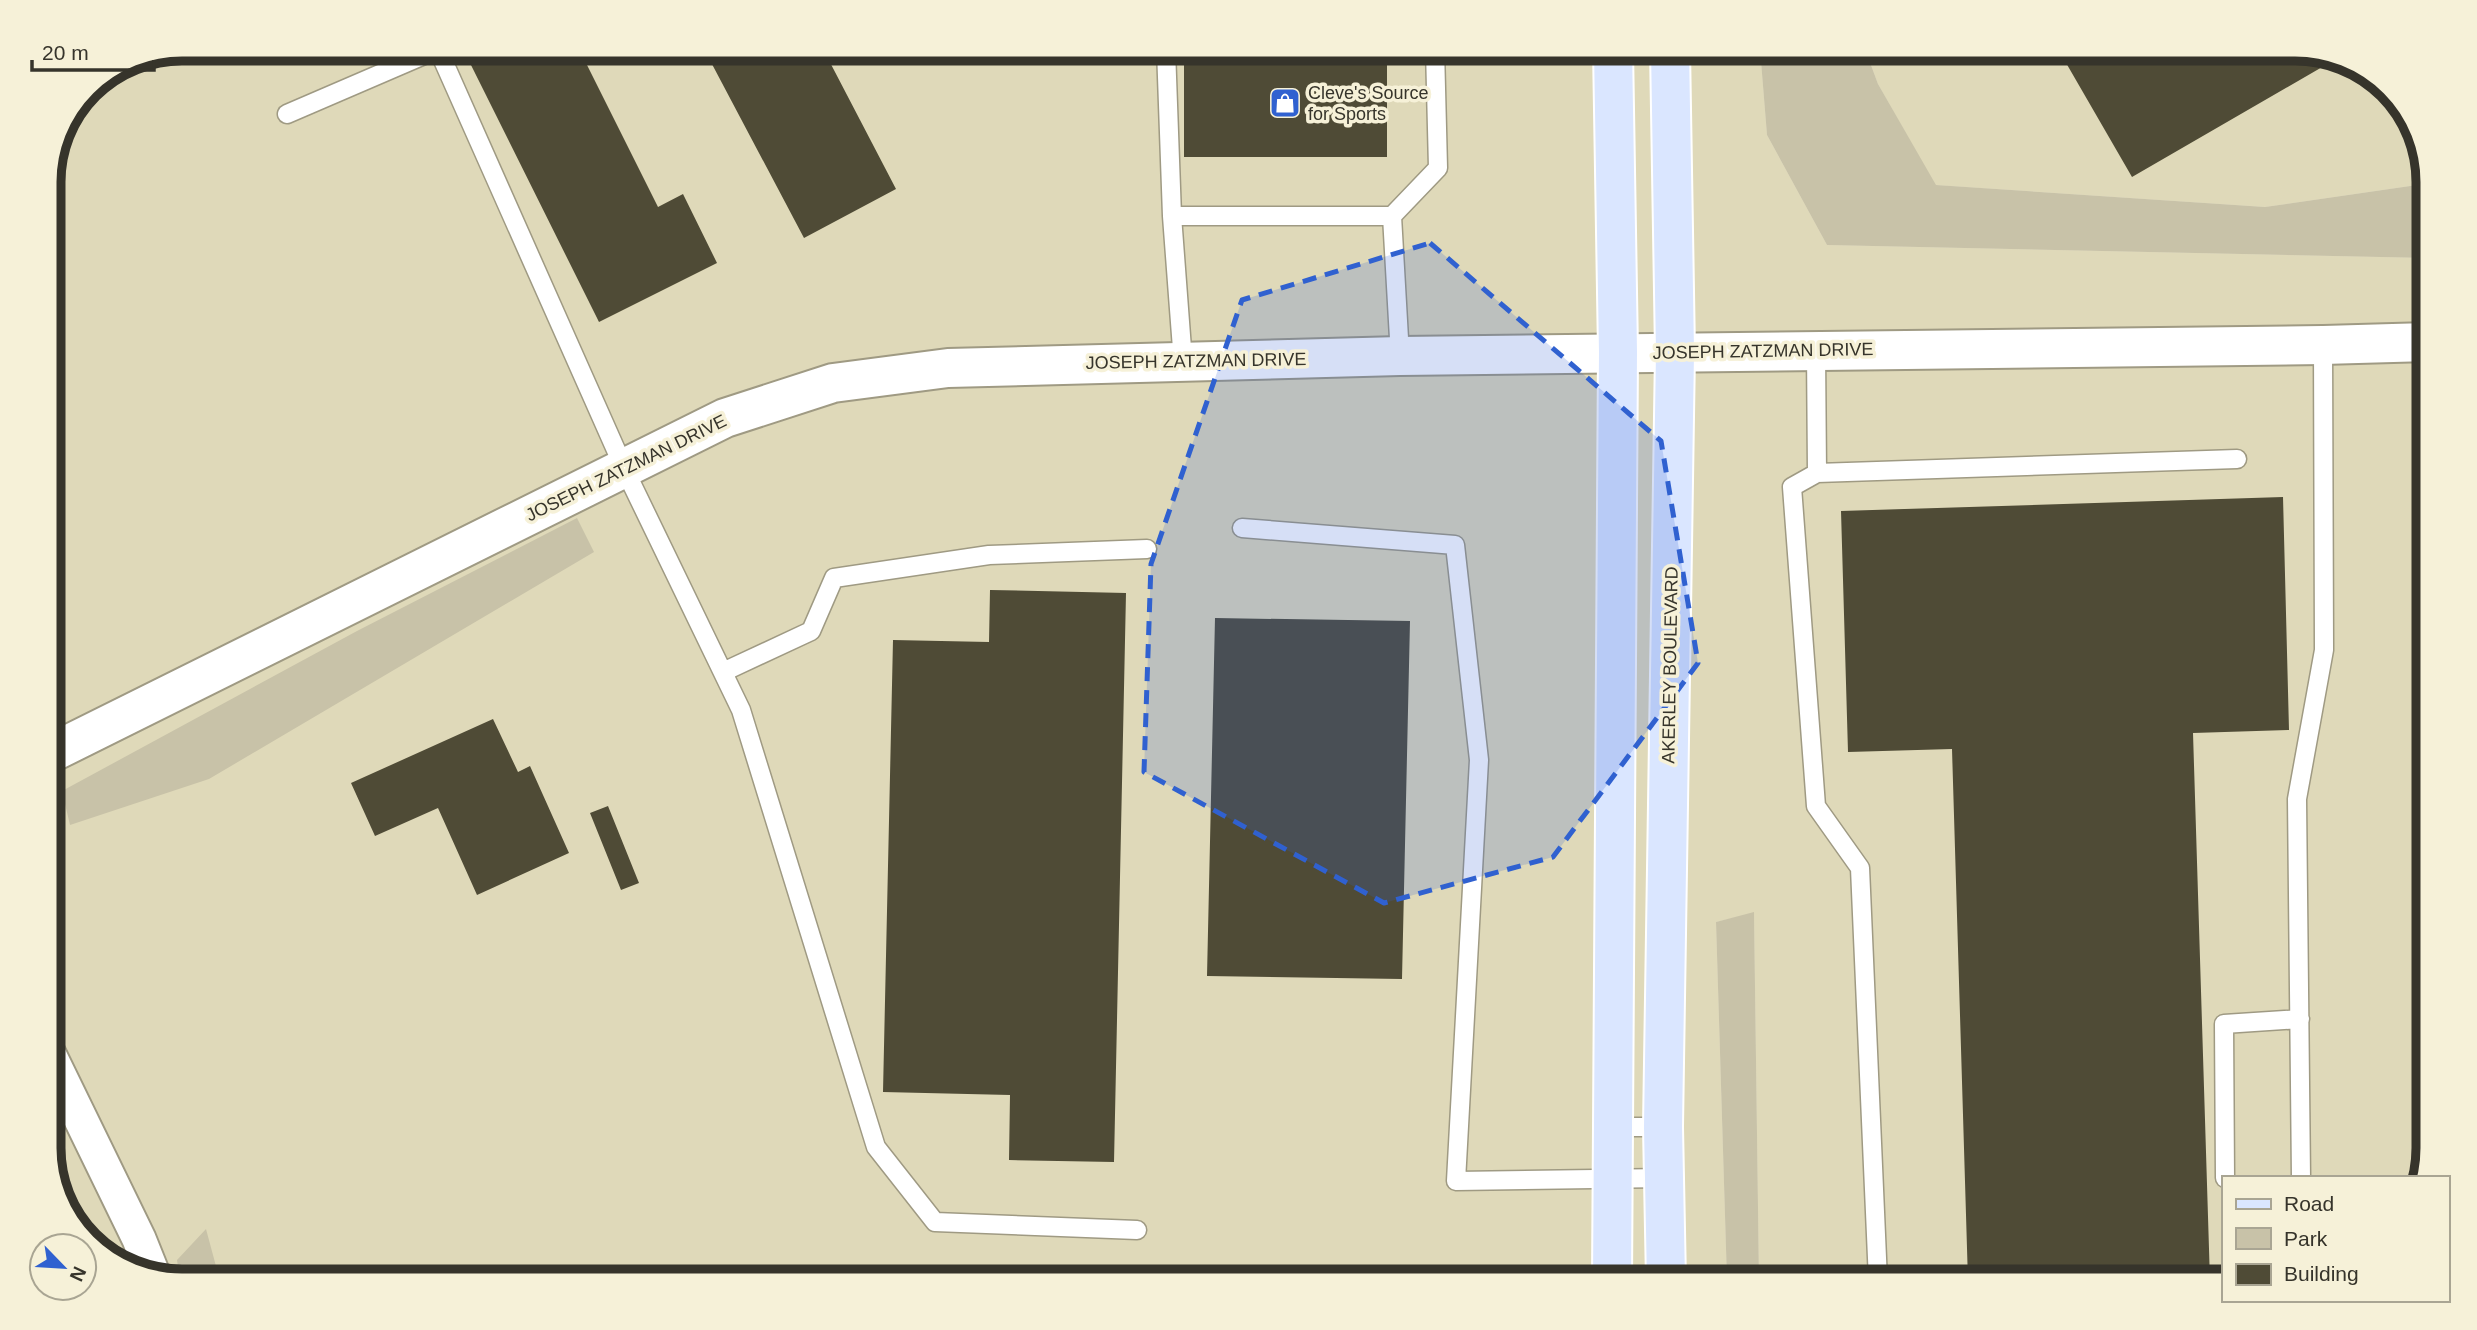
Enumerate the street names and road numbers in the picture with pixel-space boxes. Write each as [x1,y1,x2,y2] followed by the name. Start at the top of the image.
[1652,339,1874,363] street label: JOSEPH ZATZMAN DRIVE
[1085,349,1307,373] street label: JOSEPH ZATZMAN DRIVE
[522,411,730,525] street label: JOSEPH ZATZMAN DRIVE
[1658,566,1682,764] street label: AKERLEY BOULEVARD

